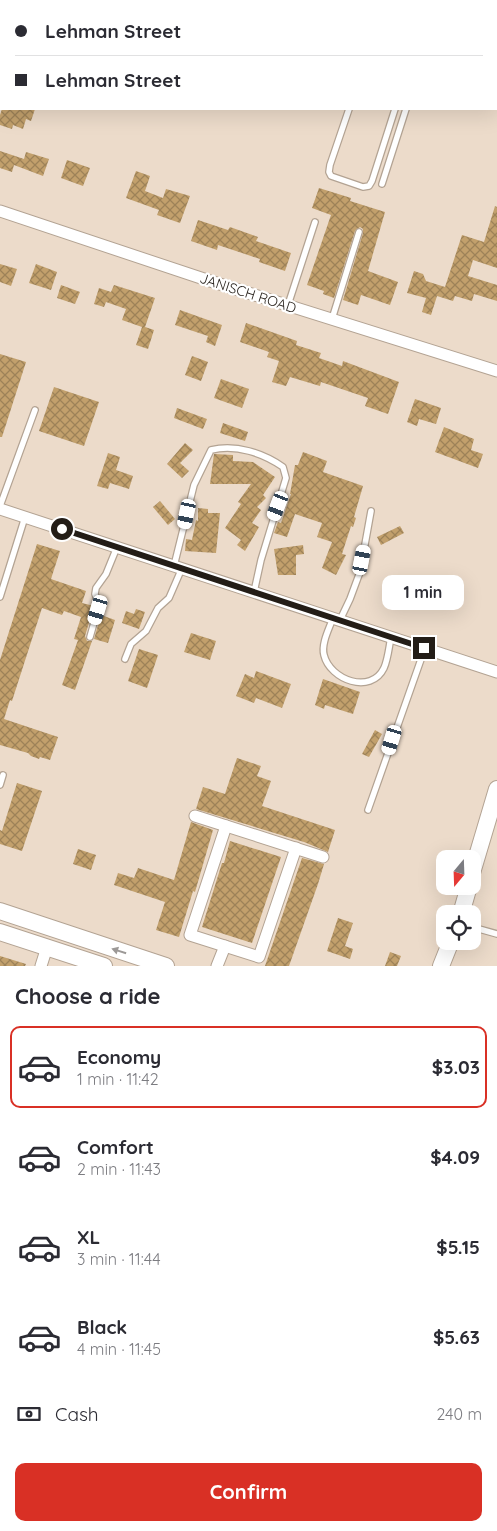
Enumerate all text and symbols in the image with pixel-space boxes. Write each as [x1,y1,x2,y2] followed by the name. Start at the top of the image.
[45,19,181,43] text: Lehman Street
[45,68,181,92] text: Lehman Street
[197,269,299,317] street label: JANISCH ROAD
[265,489,290,523] car
[176,498,197,530] car
[51,518,73,540] route start
[351,544,372,576] car
[383,576,465,610] callout: 1 min
[404,582,442,602] text: 1 min
[86,593,109,627] car
[413,637,435,659] route end
[380,723,403,757] car
[436,850,481,895] north arrow
[436,850,481,950] map controls
[436,905,481,950] button: locate
[112,946,127,954] one-way arrow
[15,982,160,1010] text: Choose a ride
[17,1045,62,1090] icon: car
[77,1045,161,1069] text: Economy
[432,1055,480,1079] text: $3.03
[77,1069,159,1089] text: 1 min · 11:42
[17,1135,62,1180] icon: car
[77,1135,154,1159] text: Comfort
[430,1145,480,1169] text: $4.09
[77,1159,161,1179] text: 2 min · 11:43
[17,1225,62,1270] icon: car
[77,1225,100,1249] text: XL
[436,1235,480,1259] text: $5.15
[77,1249,161,1269] text: 3 min · 11:44
[17,1315,62,1360] icon: car
[77,1315,127,1339] text: Black
[433,1325,480,1349] text: $5.63
[77,1339,161,1359] text: 4 min · 11:45
[15,1400,43,1428] icon: cash
[55,1402,99,1426] text: Cash
[436,1404,482,1424] text: 240 m
[15,1463,482,1521] button: Confirm

